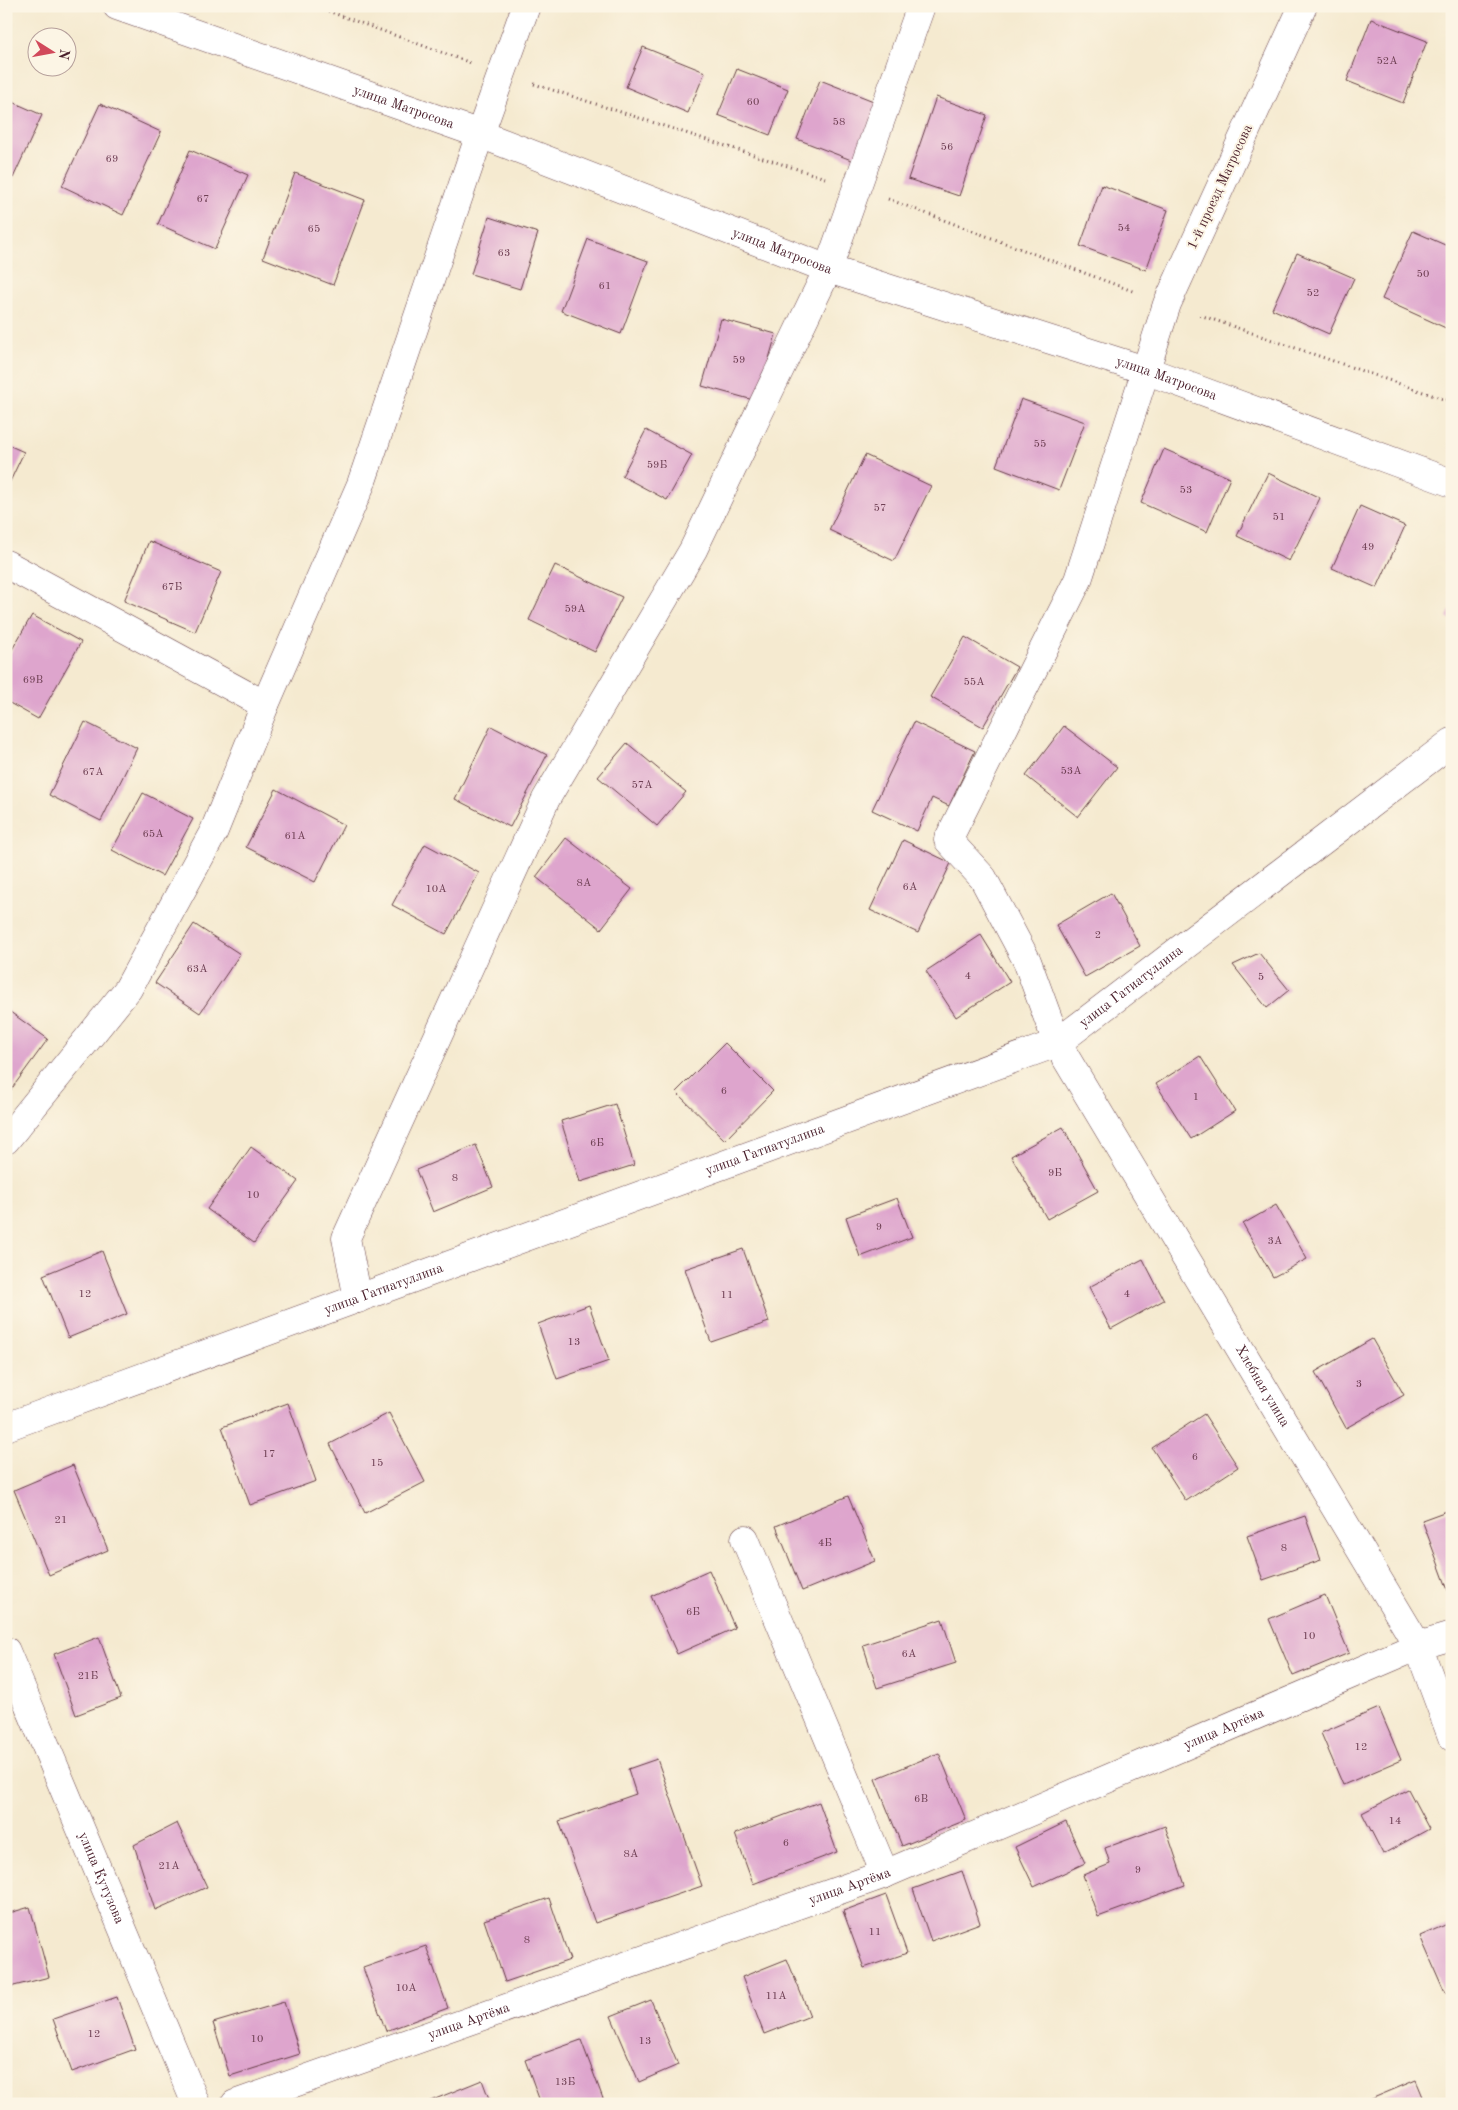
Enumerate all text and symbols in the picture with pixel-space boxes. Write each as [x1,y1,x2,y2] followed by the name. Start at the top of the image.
[28,28,78,78] north arrow
[56,48,72,61] text: N
[1376,56,1398,67] house number: 52А
[351,83,456,131] street label: улица Матросова
[747,97,759,108] house number: 60
[833,117,845,128] house number: 58
[1185,122,1255,252] street label: 1-й проезд Матросова
[941,142,953,153] house number: 56
[106,154,118,165] house number: 69
[197,194,209,205] house number: 67
[1118,223,1130,234] house number: 54
[308,224,320,235] house number: 65
[730,226,834,277] street label: улица Матросова
[498,248,510,259] house number: 63
[1417,269,1429,280] house number: 50
[599,281,611,292] house number: 61
[1307,288,1319,299] house number: 52
[1114,354,1219,403] street label: улица Матросова
[733,355,745,366] house number: 59
[1034,439,1046,450] house number: 55
[647,460,667,471] house number: 59Б
[1180,485,1192,496] house number: 53
[874,503,886,514] house number: 57
[1273,512,1285,523] house number: 51
[1362,542,1374,553] house number: 49
[162,582,182,593] house number: 67Б
[564,604,586,615] house number: 59А
[23,675,43,686] house number: 69В
[963,677,985,688] house number: 55А
[1060,766,1082,777] house number: 53А
[82,767,104,778] house number: 67А
[631,780,653,791] house number: 57А
[142,829,164,840] house number: 65А
[284,831,306,842] house number: 61А
[577,878,592,889] house number: 8А
[903,882,918,893] house number: 6А
[425,884,447,895] house number: 10А
[1095,930,1101,941] house number: 2
[1077,943,1185,1030] street label: улица Гатиатуллина
[186,964,208,975] house number: 63А
[965,971,971,982] house number: 4
[1258,972,1264,983] house number: 5
[721,1086,727,1097] house number: 6
[1193,1092,1199,1103] house number: 1
[704,1122,826,1178] street label: улица Гатиатуллина
[590,1138,604,1149] house number: 6Б
[1048,1168,1062,1179] house number: 9Б
[452,1173,458,1184] house number: 8
[247,1190,259,1201] house number: 10
[876,1222,882,1233] house number: 9
[1268,1236,1283,1247] house number: 3А
[322,1261,445,1317] street label: улица Гатиатуллина
[79,1289,91,1300] house number: 12
[1124,1289,1130,1300] house number: 4
[721,1290,733,1301] house number: 11
[568,1337,580,1348] house number: 13
[1233,1343,1292,1429] street label: Хлебная улица
[1356,1379,1362,1390] house number: 3
[263,1449,275,1460] house number: 17
[1192,1452,1198,1463] house number: 6
[371,1458,383,1469] house number: 15
[55,1515,67,1526] house number: 21
[818,1538,832,1549] house number: 4Б
[1281,1543,1287,1554] house number: 8
[686,1607,700,1618] house number: 6Б
[1303,1631,1315,1642] house number: 10
[902,1649,917,1660] house number: 6А
[78,1671,98,1682] house number: 21Б
[1182,1706,1266,1752] street label: улица Артёма
[1355,1742,1367,1753] house number: 12
[914,1794,928,1805] house number: 6В
[1389,1816,1401,1827] house number: 14
[76,1830,127,1926] street label: улица Кутузова
[783,1838,789,1849] house number: 6
[624,1849,639,1860] house number: 8А
[158,1861,180,1872] house number: 21А
[807,1865,893,1907] street label: улица Артёма
[1135,1865,1141,1876] house number: 9
[869,1927,881,1938] house number: 11
[524,1935,530,1946] house number: 8
[395,1983,417,1994] house number: 10А
[765,1991,787,2002] house number: 11А
[426,2000,512,2042] street label: улица Артёма
[88,2029,100,2040] house number: 12
[251,2034,263,2045] house number: 10
[639,2036,651,2047] house number: 13
[555,2077,575,2088] house number: 13Б

